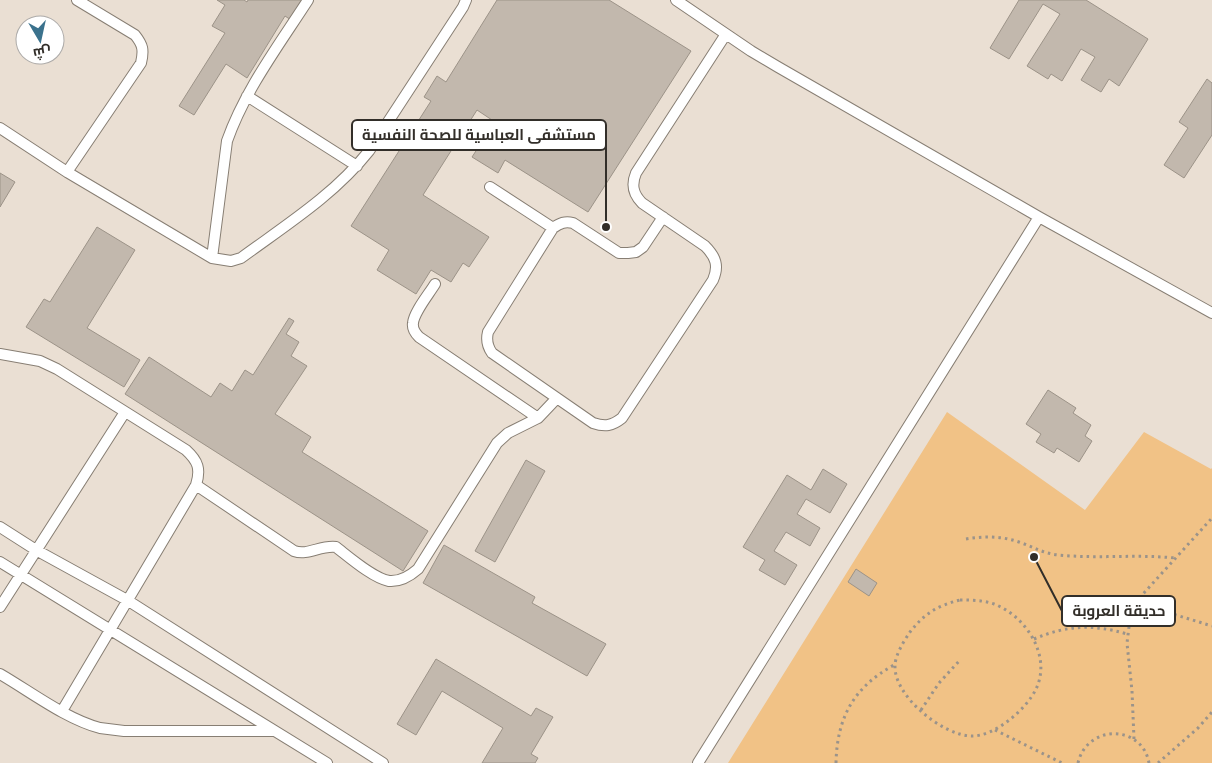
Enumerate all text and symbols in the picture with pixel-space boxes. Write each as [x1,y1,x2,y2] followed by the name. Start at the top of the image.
[15,15,65,65] north arrow
[32,43,52,64] text: ش
[352,120,606,150] callout: مستشفى العباسية للصحة النفسية
[362,124,596,144] text: مستشفى العباسية للصحة النفسية
[1062,596,1175,626] callout: حديقة العروبة
[1073,600,1165,620] text: حديقة العروبة

